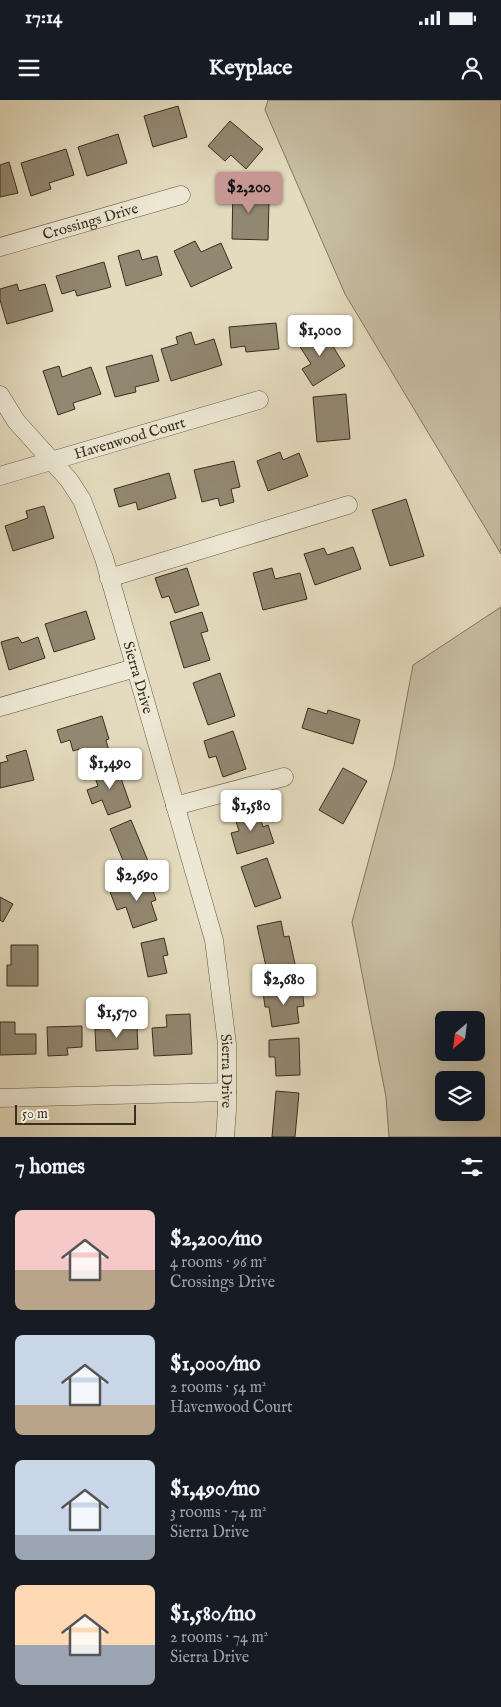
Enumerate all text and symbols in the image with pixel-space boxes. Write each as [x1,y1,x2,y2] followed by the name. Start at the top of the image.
[25,6,62,30] text: 17:14
[15,54,43,82] icon: menu
[209,54,292,82] text: Keyplace
[458,54,486,82] icon: person
[208,172,290,214] pin: $2,200
[227,178,271,198] text: $2,200
[40,198,140,244] street label: Crossings Drive
[279,314,361,357] pin: $1,000
[299,321,341,341] text: $1,000
[72,413,187,463] street label: Havenwood Court
[119,639,158,716] street label: Sierra Drive
[69,748,151,790] pin: $1,490
[89,754,131,774] text: $1,490
[210,790,292,832] pin: $1,580
[231,796,271,816] text: $1,580
[96,860,178,902] pin: $2,690
[116,866,158,886] text: $2,690
[243,964,325,1006] pin: $2,680
[263,970,305,990] text: $2,680
[76,996,158,1039] pin: $1,570
[97,1003,137,1023] text: $1,570
[435,1011,485,1061] north arrow
[435,1011,485,1121] map controls
[216,1033,237,1108] street label: Sierra Drive
[435,1071,485,1121] button: layers
[15,1102,136,1125] scale bar
[22,1105,48,1123] text: 50 m
[458,1153,486,1181] icon: filters
[15,1154,85,1181] text: 7 homes
[170,1226,262,1253] text: $2,200/mo
[55,1230,115,1290] icon: home
[170,1253,267,1273] text: 4 rooms · 96 m²
[170,1273,275,1293] text: Crossings Drive
[170,1351,261,1378] text: $1,000/mo
[55,1355,115,1415] icon: home
[170,1378,267,1398] text: 2 rooms · 54 m²
[170,1398,293,1418] text: Havenwood Court
[170,1476,260,1503] text: $1,490/mo
[55,1480,115,1540] icon: home
[170,1503,267,1523] text: 3 rooms · 74 m²
[170,1523,249,1543] text: Sierra Drive
[170,1601,256,1628] text: $1,580/mo
[55,1605,115,1665] icon: home
[170,1628,268,1648] text: 2 rooms · 74 m²
[170,1648,249,1668] text: Sierra Drive

